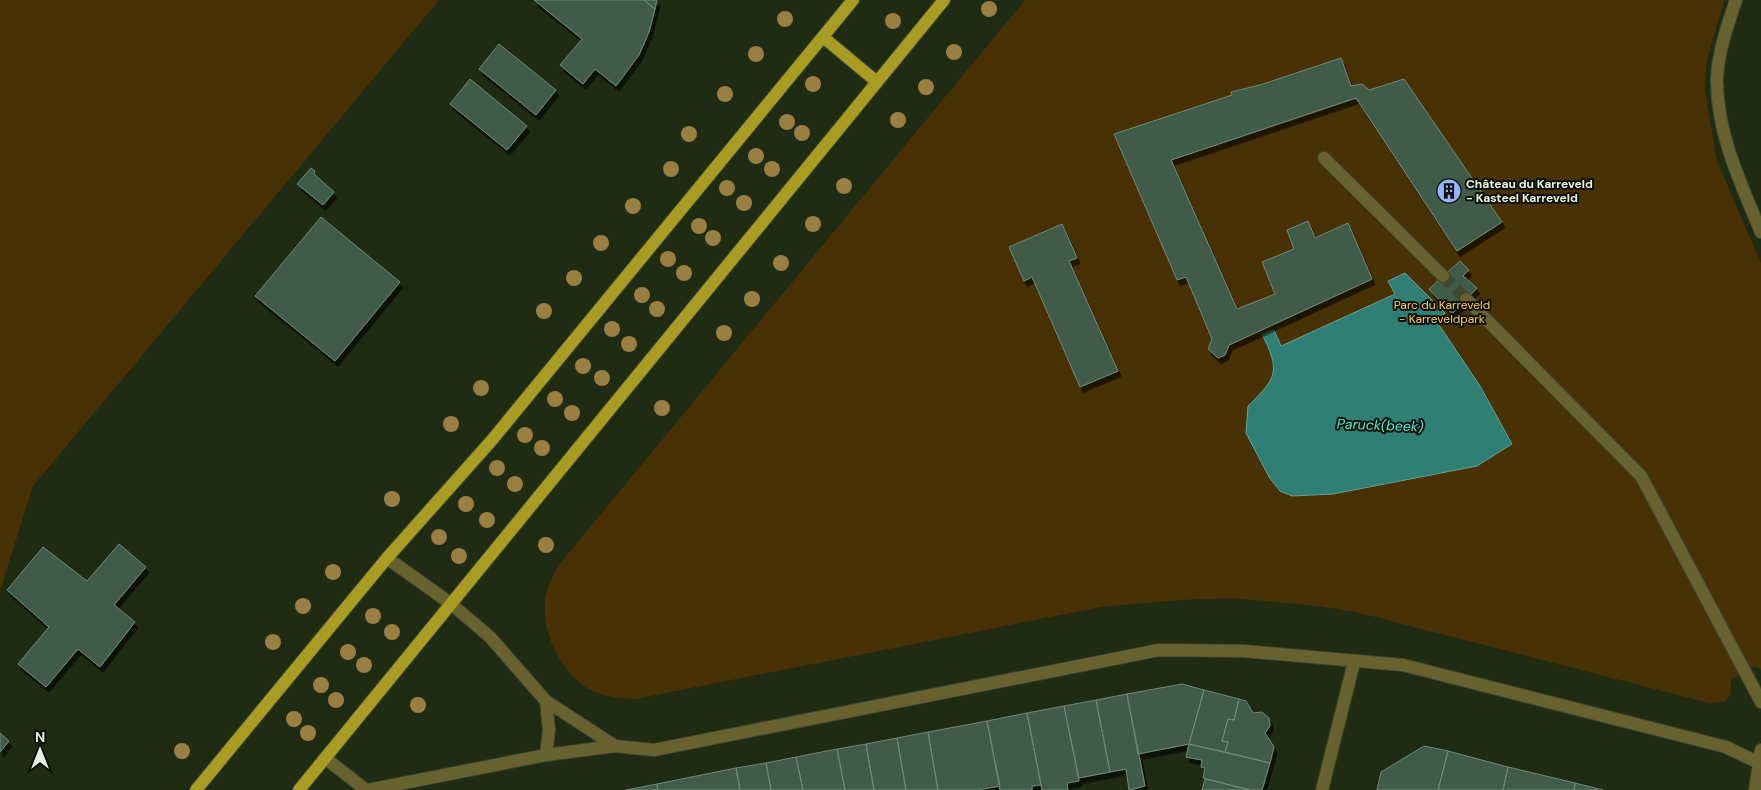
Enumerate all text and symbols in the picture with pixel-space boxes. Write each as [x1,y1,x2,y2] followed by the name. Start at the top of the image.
[1466,176,1593,206] place label: Château du Karreveld - Kasteel Karreveld
[1436,178,1462,204] building icon: Château du Karreveld - Kasteel Karreveld
[1394,297,1490,327] park label: Parc du Karreveld - Karreveldpark
[1336,414,1424,436] water label: Paruck(beek)
[15,725,65,775] north arrow
[35,728,45,746] text: N

